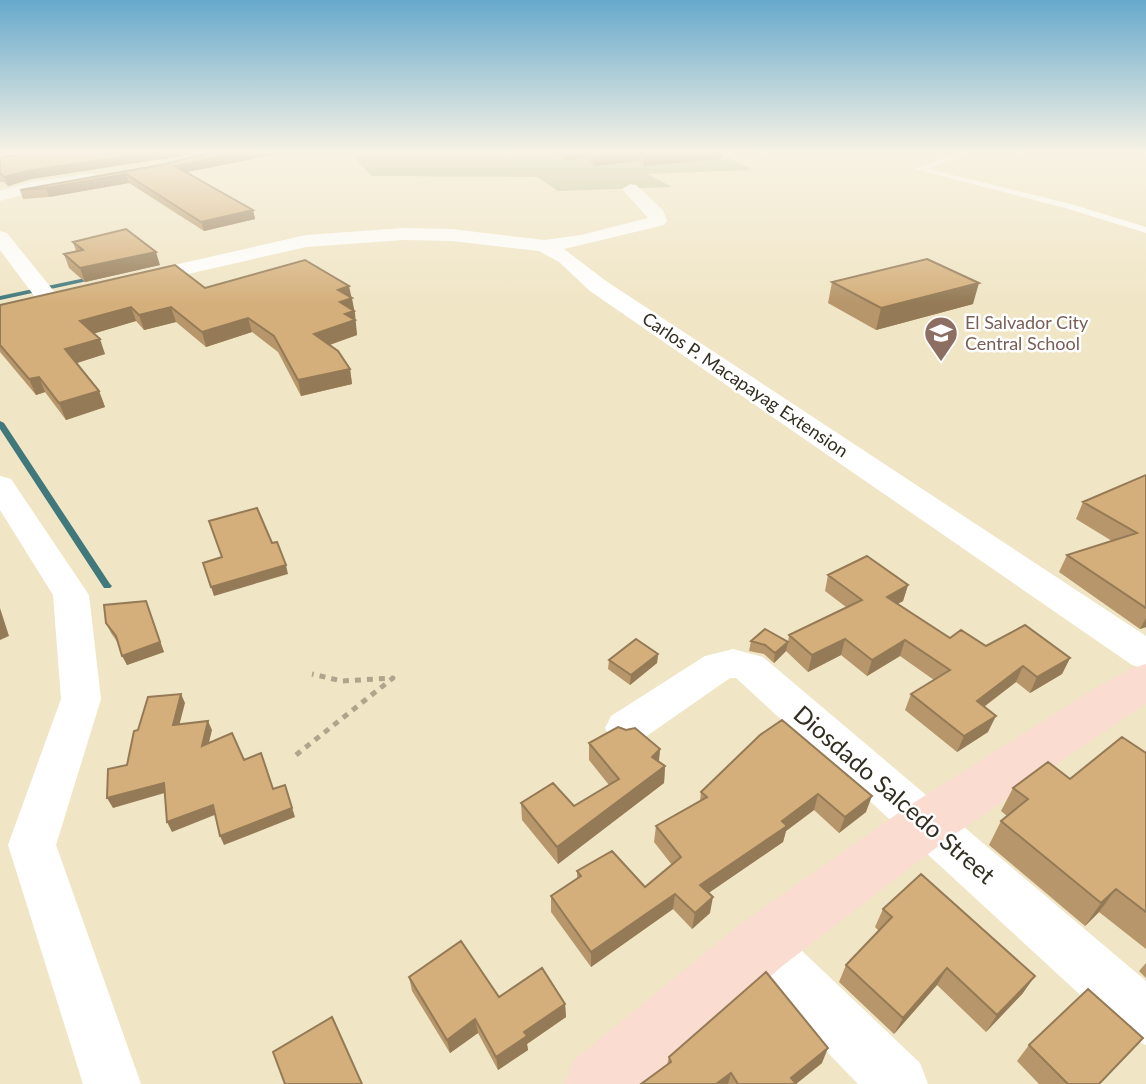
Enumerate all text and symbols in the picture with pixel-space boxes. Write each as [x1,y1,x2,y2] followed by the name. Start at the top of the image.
[638,307,853,461] street label: Carlos P. Macapayag Extension
[965,311,1089,354] place label: El Salvador City Central School
[922,314,960,363] school or university icon: El Salvador City Central School
[788,699,1002,889] street label: Diosdado Salcedo Street

